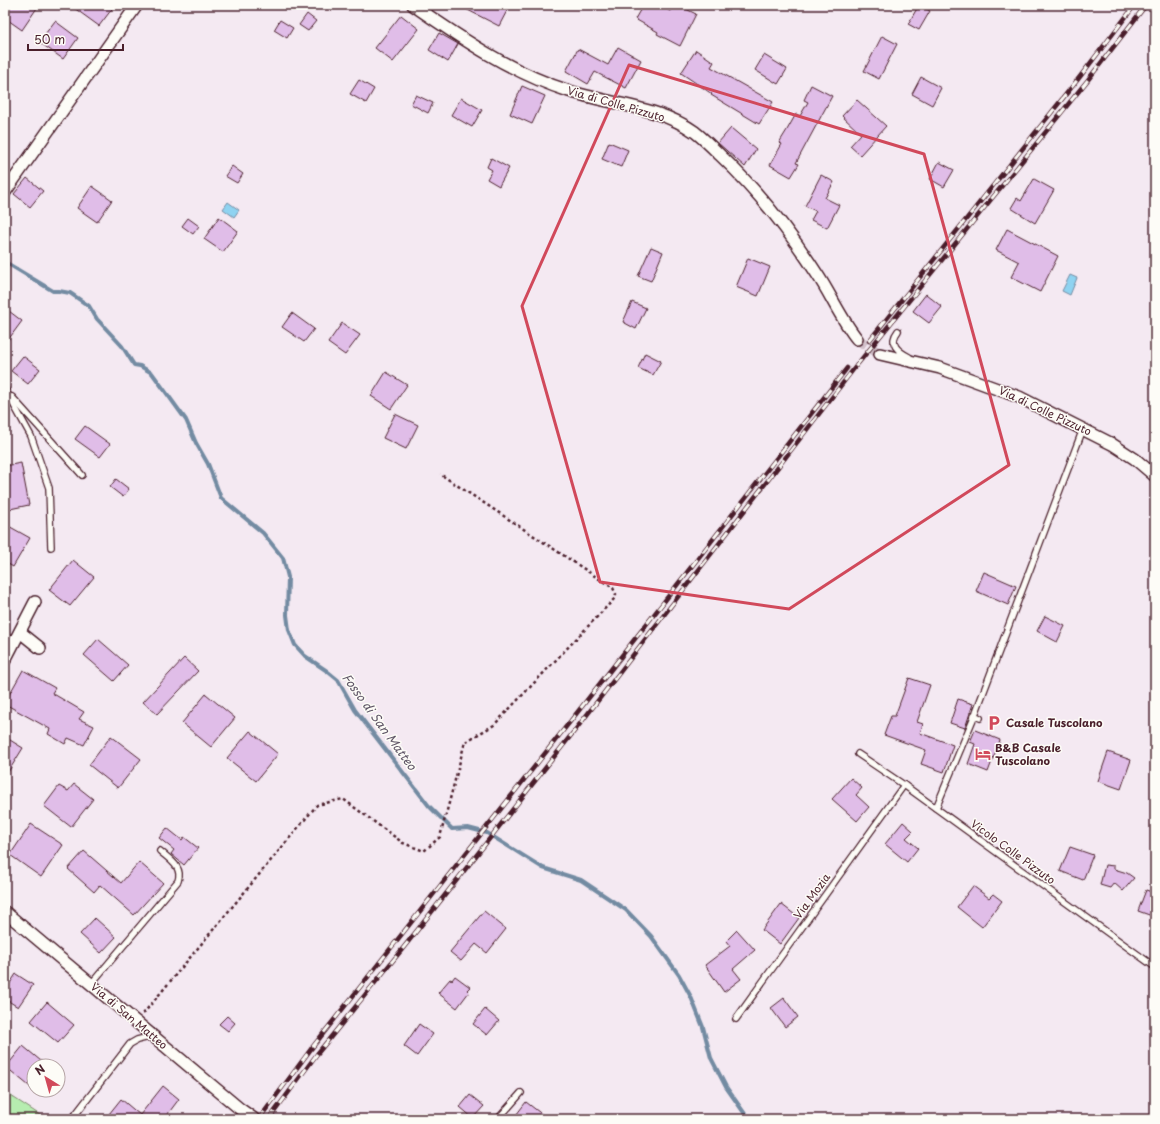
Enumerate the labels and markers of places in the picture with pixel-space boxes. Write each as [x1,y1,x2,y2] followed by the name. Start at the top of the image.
[985,714,1003,732] parking icon: Casale Tuscolano
[1006,714,1103,731] place label: Casale Tuscolano
[995,739,1062,769] place label: B&B Casale Tuscolano
[974,745,992,763] hotel icon: B&B Casale Tuscolano

